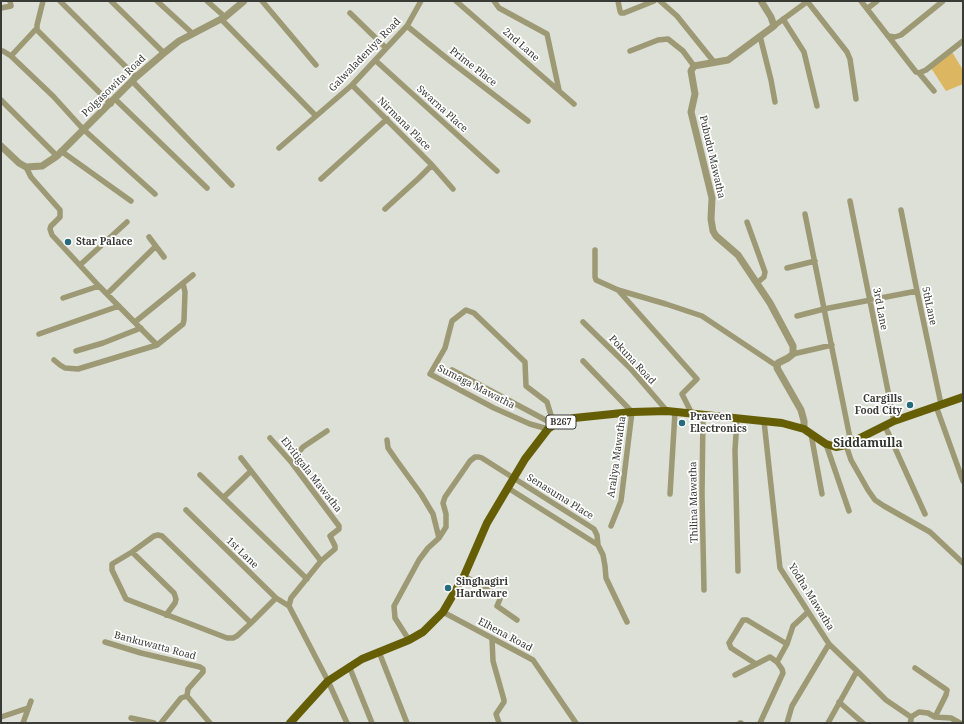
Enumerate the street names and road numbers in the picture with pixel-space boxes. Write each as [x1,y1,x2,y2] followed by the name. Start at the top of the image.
[327,16,403,94] street label: Galwaladeniya Road
[500,26,542,64] street label: 2nd Lane
[447,45,499,89] street label: Prime Place
[80,53,148,119] street label: Polgasowita Road
[414,83,470,135] street label: Swarna Place
[375,95,433,153] street label: Nirmana Place
[697,114,727,200] street label: Pubudu Mawatha
[919,286,939,326] street label: 5thLane
[870,287,890,331] street label: 3rd Lane
[606,333,658,387] street label: Pokuna Road
[435,362,517,412] street label: Sumaga Mawatha
[546,415,576,429] road number: B267
[605,415,629,499] street label: Araliya Mawatha
[278,435,344,515] street label: Elvitigala Mawatha
[687,461,701,543] street label: Thilina Mawatha
[524,472,596,522] street label: Senasuma Place
[223,535,261,571] street label: 1st Lane
[786,561,836,633] street label: Yodha Mawatha
[476,616,534,654] street label: Elhena Road
[113,629,197,663] street label: Bankuwatta Road

